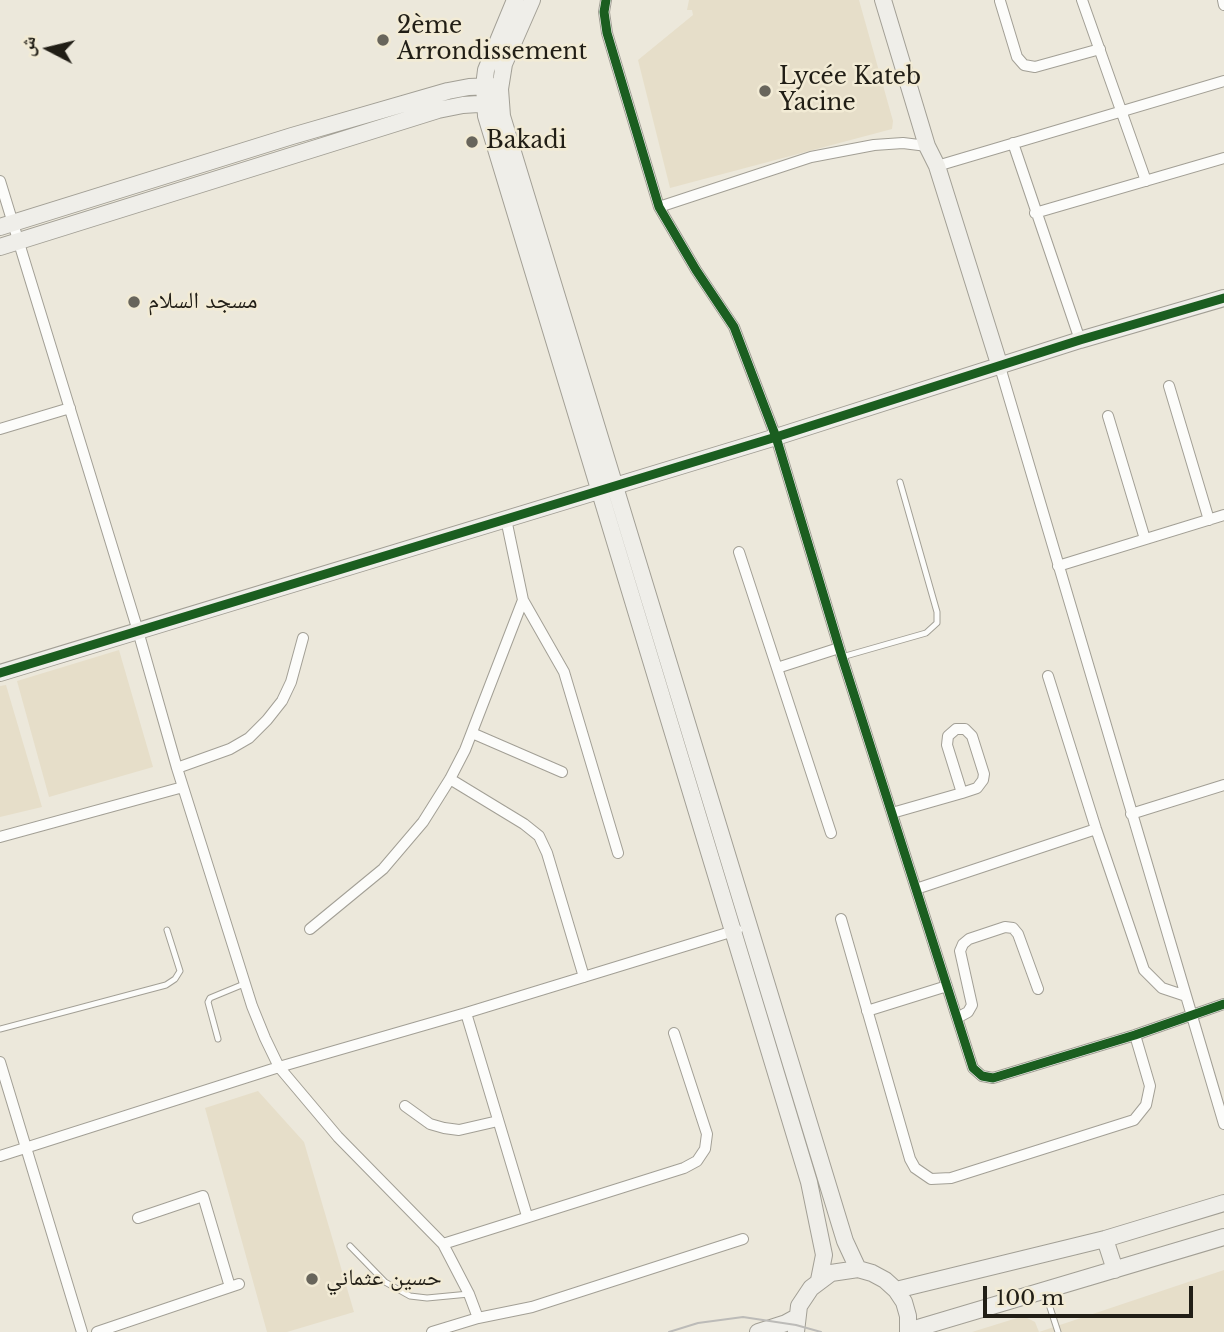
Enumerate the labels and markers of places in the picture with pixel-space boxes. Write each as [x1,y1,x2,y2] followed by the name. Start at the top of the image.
[397,13,587,67] place label: 2ème Arrondissement
[375,32,391,48] marker: 2ème Arrondissement
[779,64,921,118] place label: Lycée Kateb Yacine
[757,83,773,99] marker: Lycée Kateb Yacine
[486,128,567,156] place label: Bakadi
[464,134,480,150] marker: Bakadi
[148,288,257,316] place label: مسجد السلام
[126,294,142,310] marker: مسجد السلام
[326,1265,442,1293] place label: حسين عثماني
[304,1271,320,1287] marker: حسين عثماني

